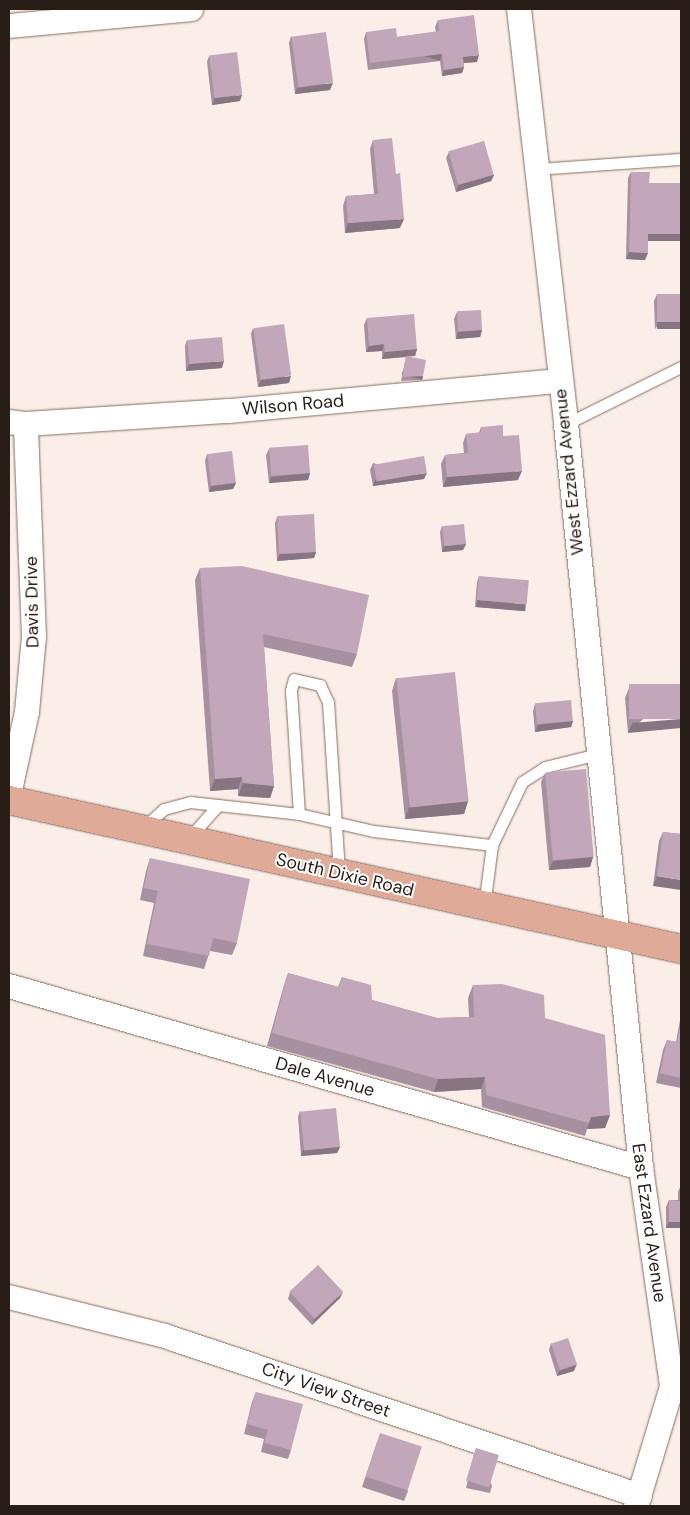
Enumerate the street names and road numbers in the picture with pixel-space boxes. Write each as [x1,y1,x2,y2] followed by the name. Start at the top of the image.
[550,388,588,556] street label: West Ezzard Avenue
[241,390,345,420] street label: Wilson Road
[20,556,44,648] street label: Davis Drive
[274,849,416,901] street label: South Dixie Road
[273,1053,377,1101] street label: Dale Avenue
[627,1142,671,1304] street label: East Ezzard Avenue
[259,1358,393,1422] street label: City View Street

